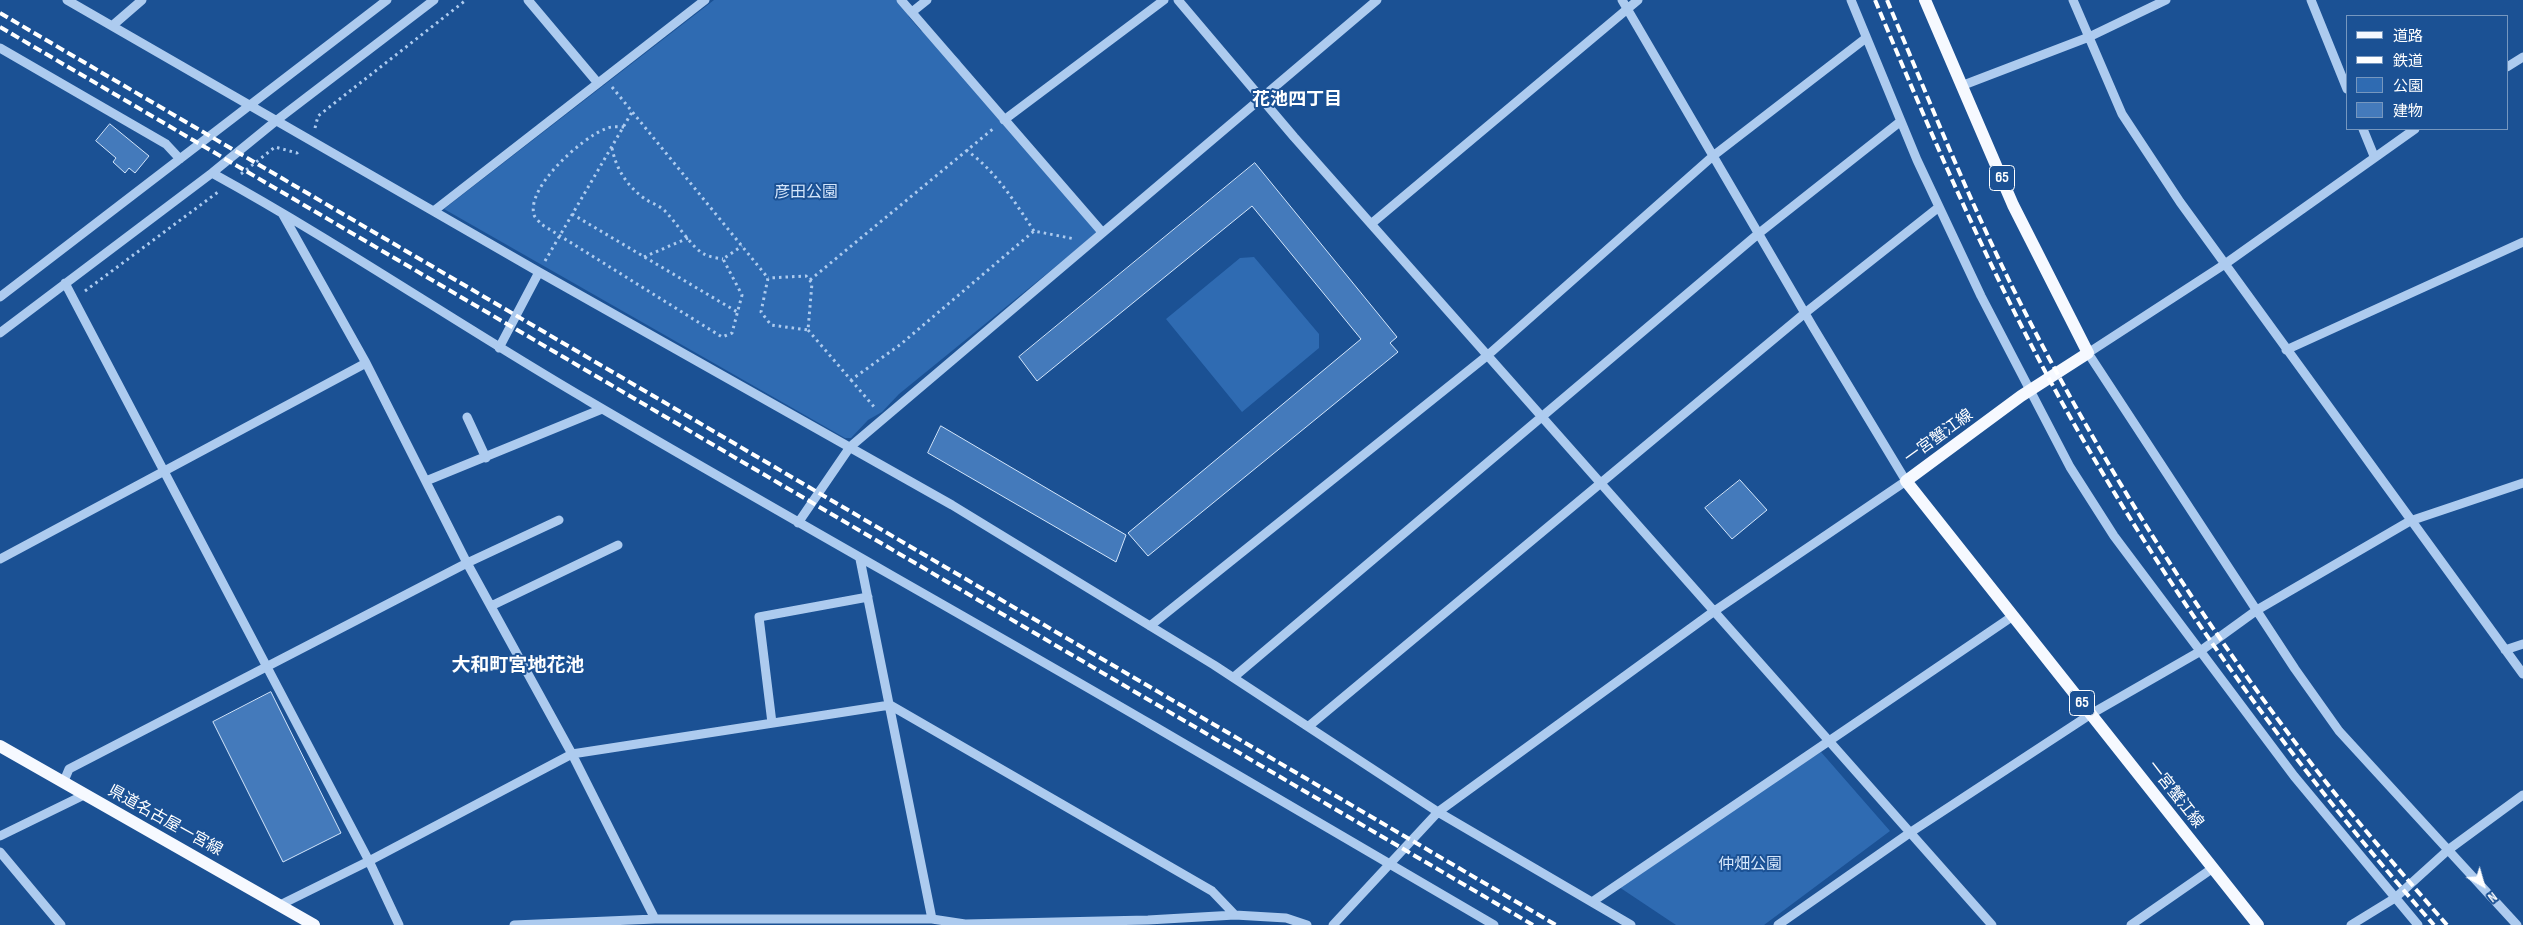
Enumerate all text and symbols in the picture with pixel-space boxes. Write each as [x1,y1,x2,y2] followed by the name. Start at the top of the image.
[2346,15,2508,130] legend
[2393,27,2423,46] text: 道路
[2393,52,2423,71] text: 鉄道
[2393,77,2423,96] text: 公園
[1252,89,1342,111] district label: 花池四丁目
[2393,102,2423,121] text: 建物
[1990,166,2014,190] road number: 65
[774,183,838,203] park label: 彦田公園
[1901,406,1977,468] street label: 一宮蟹江線
[452,655,584,677] district label: 大和町宮地花池
[2070,690,2094,716] road number: 65
[2143,758,2207,832] street label: 一宮蟹江線
[104,782,226,860] street label: 県道名古屋一宮線
[1718,855,1782,875] park label: 仲畑公園
[2458,860,2508,910] north arrow
[2484,888,2501,906] text: N

